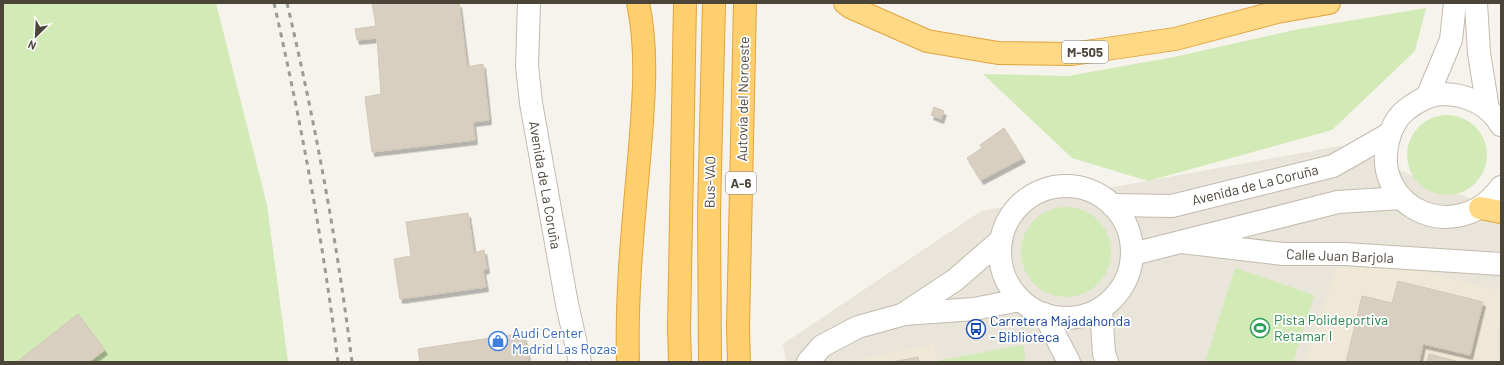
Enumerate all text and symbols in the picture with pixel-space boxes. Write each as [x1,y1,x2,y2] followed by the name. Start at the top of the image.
[16,16,56,56] north arrow
[733,36,752,162] street label: Autovía del Noroeste
[26,38,38,53] text: N
[1062,41,1108,63] road number: M-505
[526,119,565,250] street label: Avenida de La Coruña
[701,156,718,208] street label: Bus-VAO
[1190,161,1320,208] street label: Avenida de La Coruña
[726,172,756,194] road number: A-6
[1286,245,1394,266] street label: Calle Juan Barjola
[1274,311,1388,344] place label: Pista Polideportiva Retamar I
[990,312,1130,345] place label: Carretera Majadahonda - Biblioteca
[1249,317,1271,339] sports icon: Pista Polideportiva Retamar I
[965,318,987,340] bus stop icon: Carretera Majadahonda - Biblioteca
[512,324,617,357] place label: Audi Center Madrid Las Rozas
[487,330,509,352] shop icon: Audi Center Madrid Las Rozas

